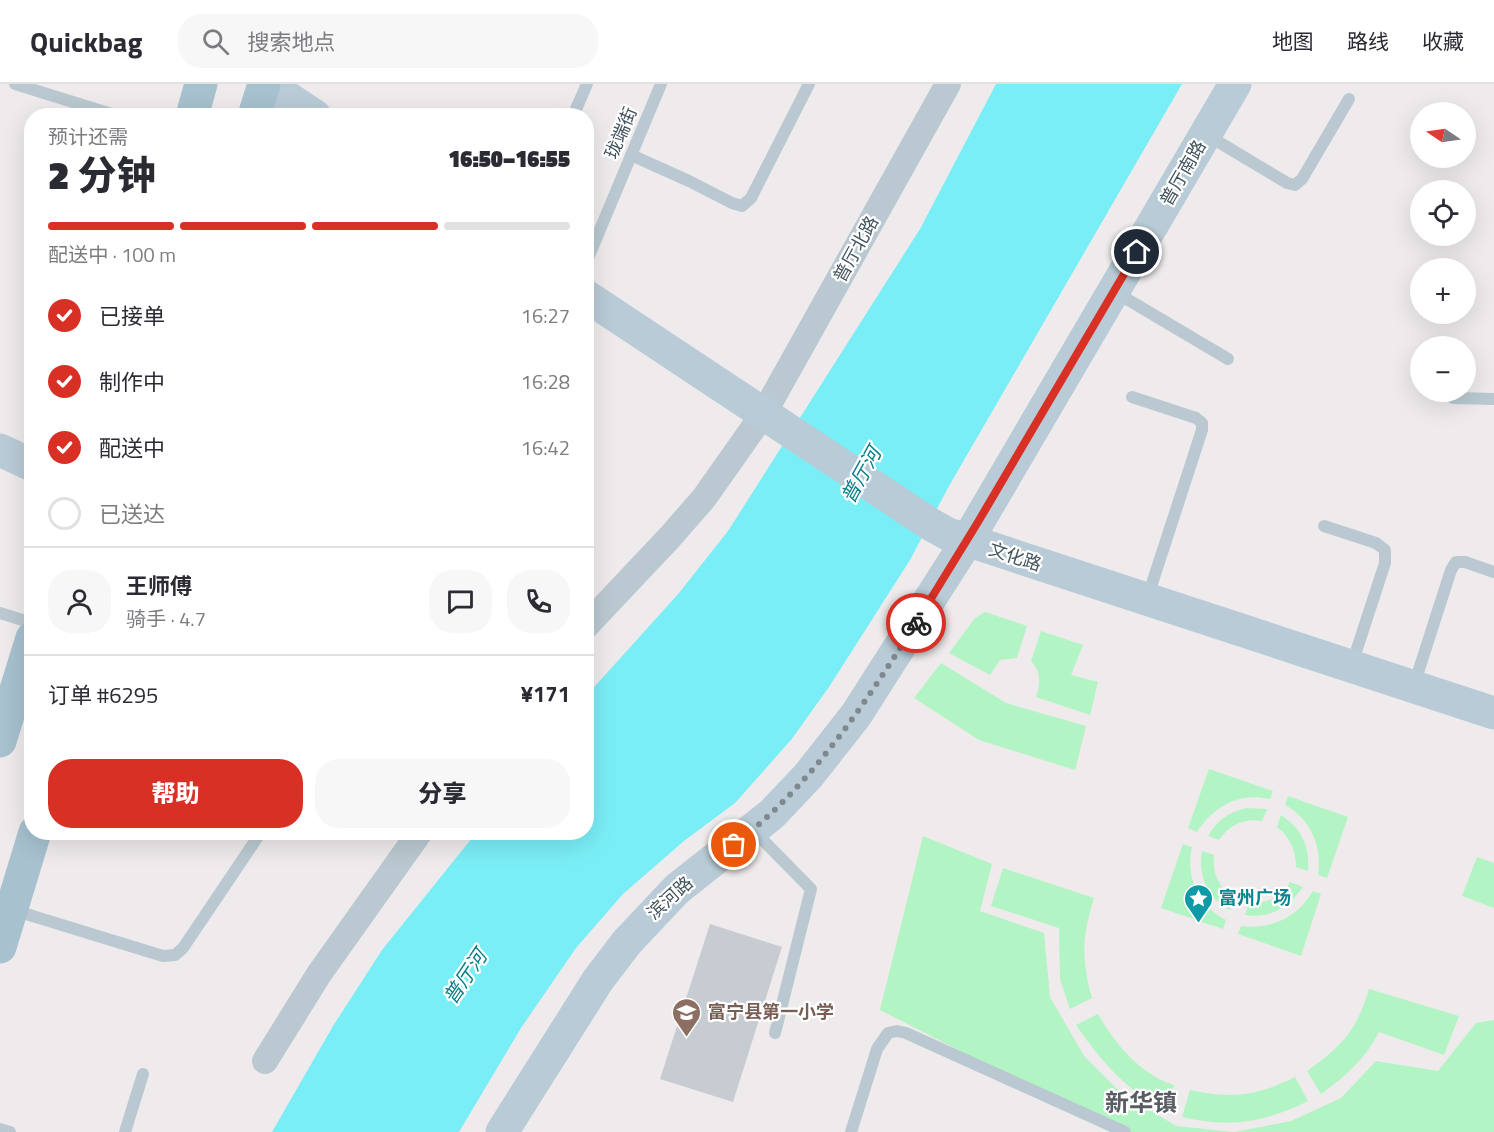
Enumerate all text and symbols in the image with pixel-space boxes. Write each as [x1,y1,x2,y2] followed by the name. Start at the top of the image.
[178,14,598,68] search box
[30,20,142,63] text: Quickbag
[199,25,232,58] icon: search
[247,25,335,59] text: 搜索地点
[1272,25,1314,57] text: 地图
[1347,25,1389,57] text: 路线
[1422,25,1464,57] text: 收藏
[1410,102,1476,168] north arrow
[1410,102,1476,402] map controls
[598,103,644,163] street label: 珑端街
[48,121,128,152] text: 预计还需
[1153,135,1212,211] street label: 普厅南路
[448,142,570,176] text: 16:50–16:55
[48,145,156,204] text: 2 分钟
[1410,180,1476,246] button: locate
[826,211,885,287] street label: 普厅北路
[1111,226,1162,277] pin
[1120,235,1153,268] icon: home
[48,239,176,270] text: 配送中 · 100 m
[1410,258,1476,324] button: +
[48,299,81,332] icon: check
[99,299,165,333] text: 已接单
[521,300,570,331] text: 16:27
[1410,336,1476,402] button: −
[48,365,81,398] icon: check
[99,365,165,399] text: 制作中
[521,366,570,397] text: 16:28
[48,431,81,464] icon: check
[99,431,165,465] text: 配送中
[521,432,570,463] text: 16:42
[832,438,891,509] water label: 普厅河
[99,497,165,531] text: 已送达
[985,535,1045,578] street label: 文化路
[126,569,192,603] text: 王师傅
[48,570,111,633] button: person
[429,570,492,633] button: chat
[507,570,570,633] button: phone
[886,593,946,653] courier
[126,603,206,634] text: 骑手 · 4.7
[900,607,933,640] icon: bike
[521,677,570,711] text: ¥171
[48,678,158,712] text: 订单 #6295
[48,759,303,828] button: 帮助
[315,759,570,828] button: 分享
[708,819,759,870] pin
[717,828,750,861] icon: bag
[641,870,699,926] street label: 滨河路
[1182,882,1214,924] place icon: 富州广场
[1219,884,1291,911] place label: 富州广场
[435,940,496,1010] water label: 普厅河
[671,996,703,1038] school or university icon: 富宁县第一小学
[708,998,834,1025] place label: 富宁县第一小学
[1105,1084,1177,1120] district label: 新华镇

